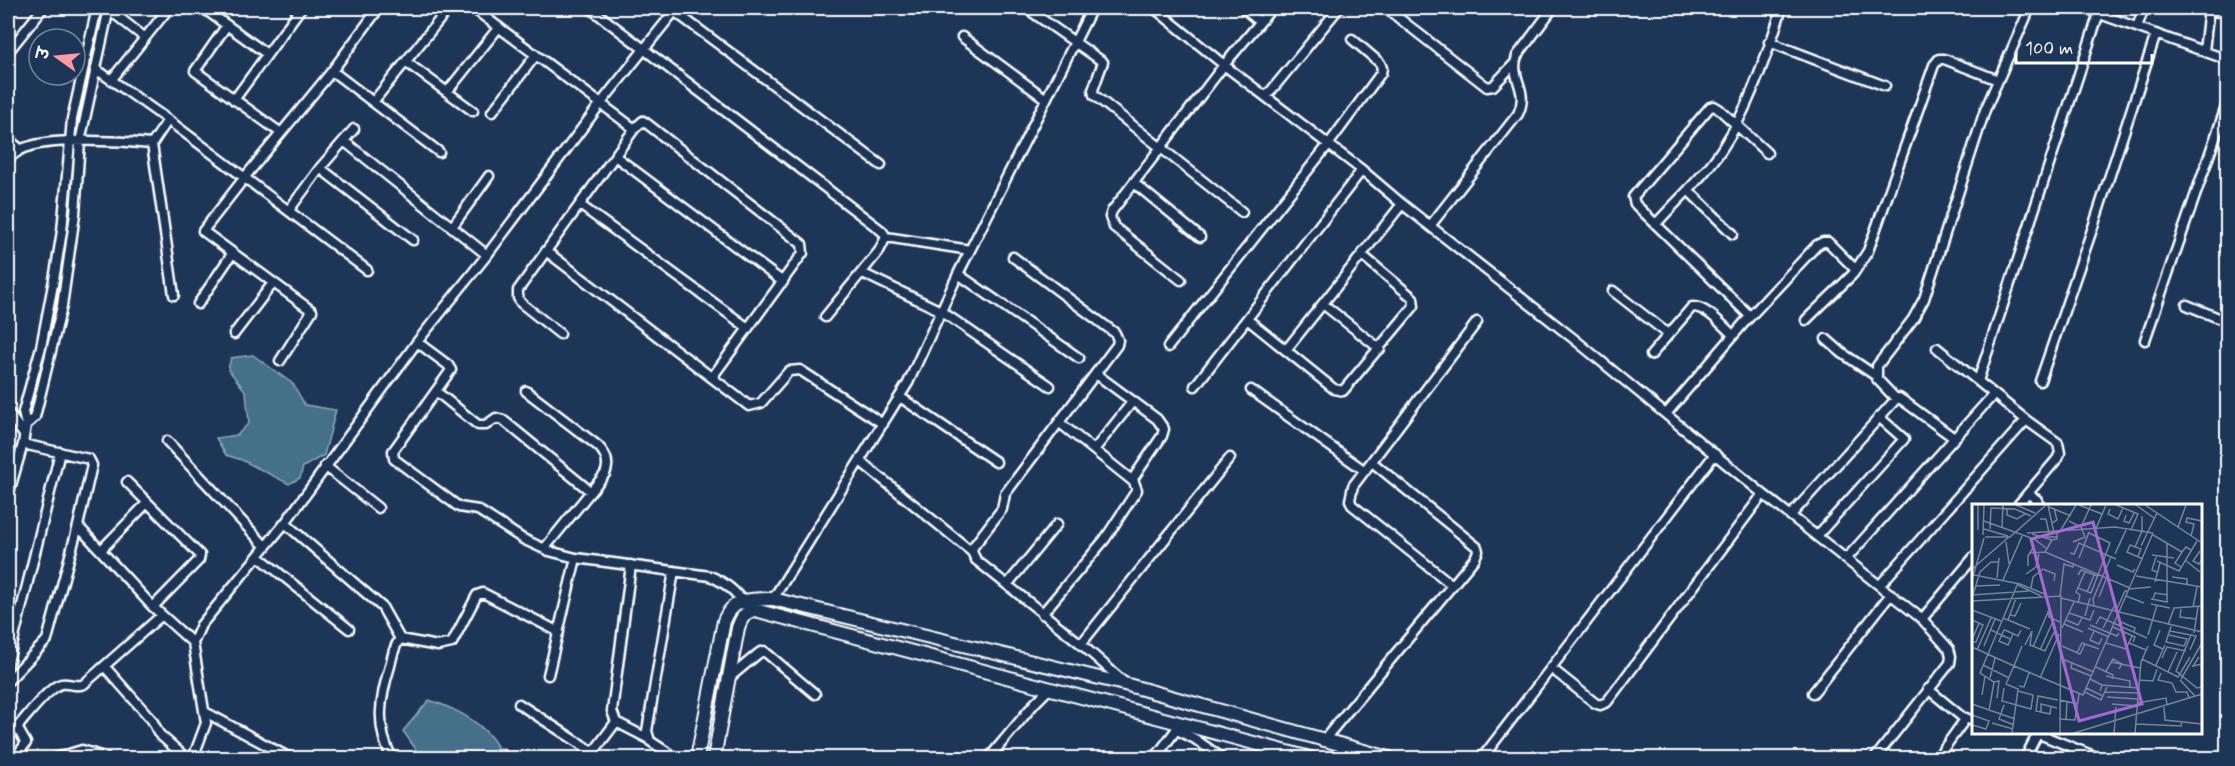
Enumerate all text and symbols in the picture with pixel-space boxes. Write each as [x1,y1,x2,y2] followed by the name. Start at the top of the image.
[27,27,87,87] north arrow
[2016,27,2152,65] scale bar
[2025,37,2073,61] text: 100 m
[32,44,56,63] text: उ
[1972,504,2202,733] inset map

